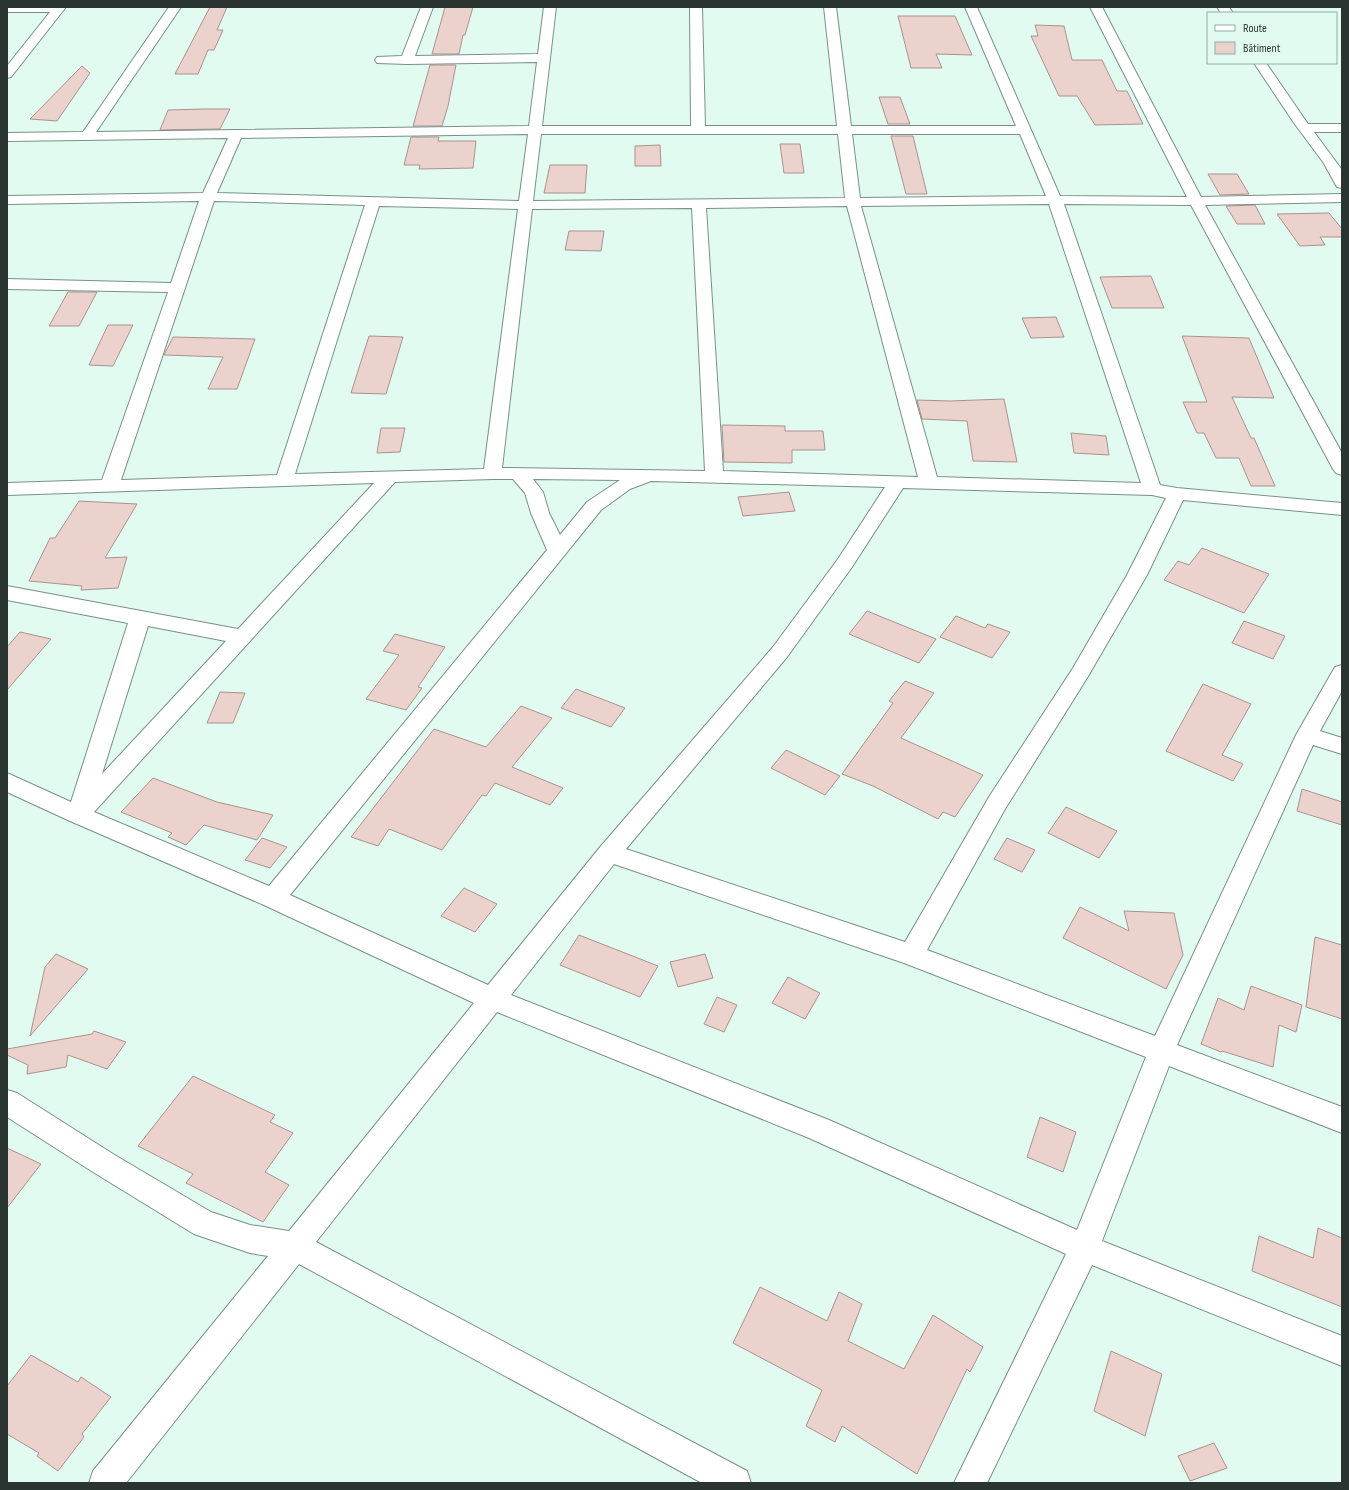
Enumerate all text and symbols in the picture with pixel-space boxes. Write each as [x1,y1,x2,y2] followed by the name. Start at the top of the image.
[1207,12,1337,64] legend
[1243,21,1267,36] text: Route
[1243,41,1281,56] text: Bâtiment

